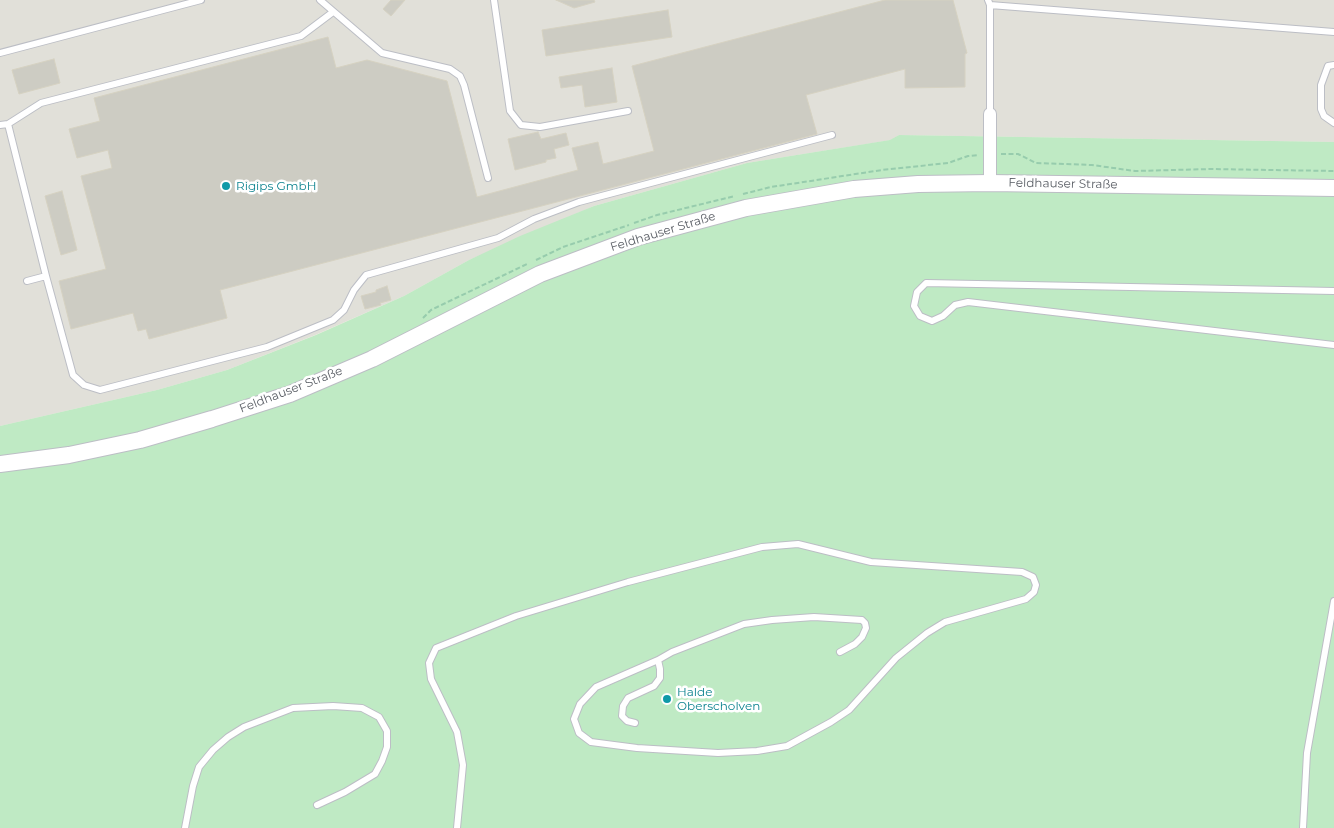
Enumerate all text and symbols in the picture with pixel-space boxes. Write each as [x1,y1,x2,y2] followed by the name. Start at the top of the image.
[1008,176,1118,192] street label: Feldhauser Straße
[236,179,316,193] place label: Rigips GmbH
[220,180,232,192] marker: Rigips GmbH
[609,209,717,255] street label: Feldhauser Straße
[237,364,345,416] street label: Feldhauser Straße
[677,685,760,713] place label: Halde Oberscholven
[661,693,673,705] marker: Halde Oberscholven

